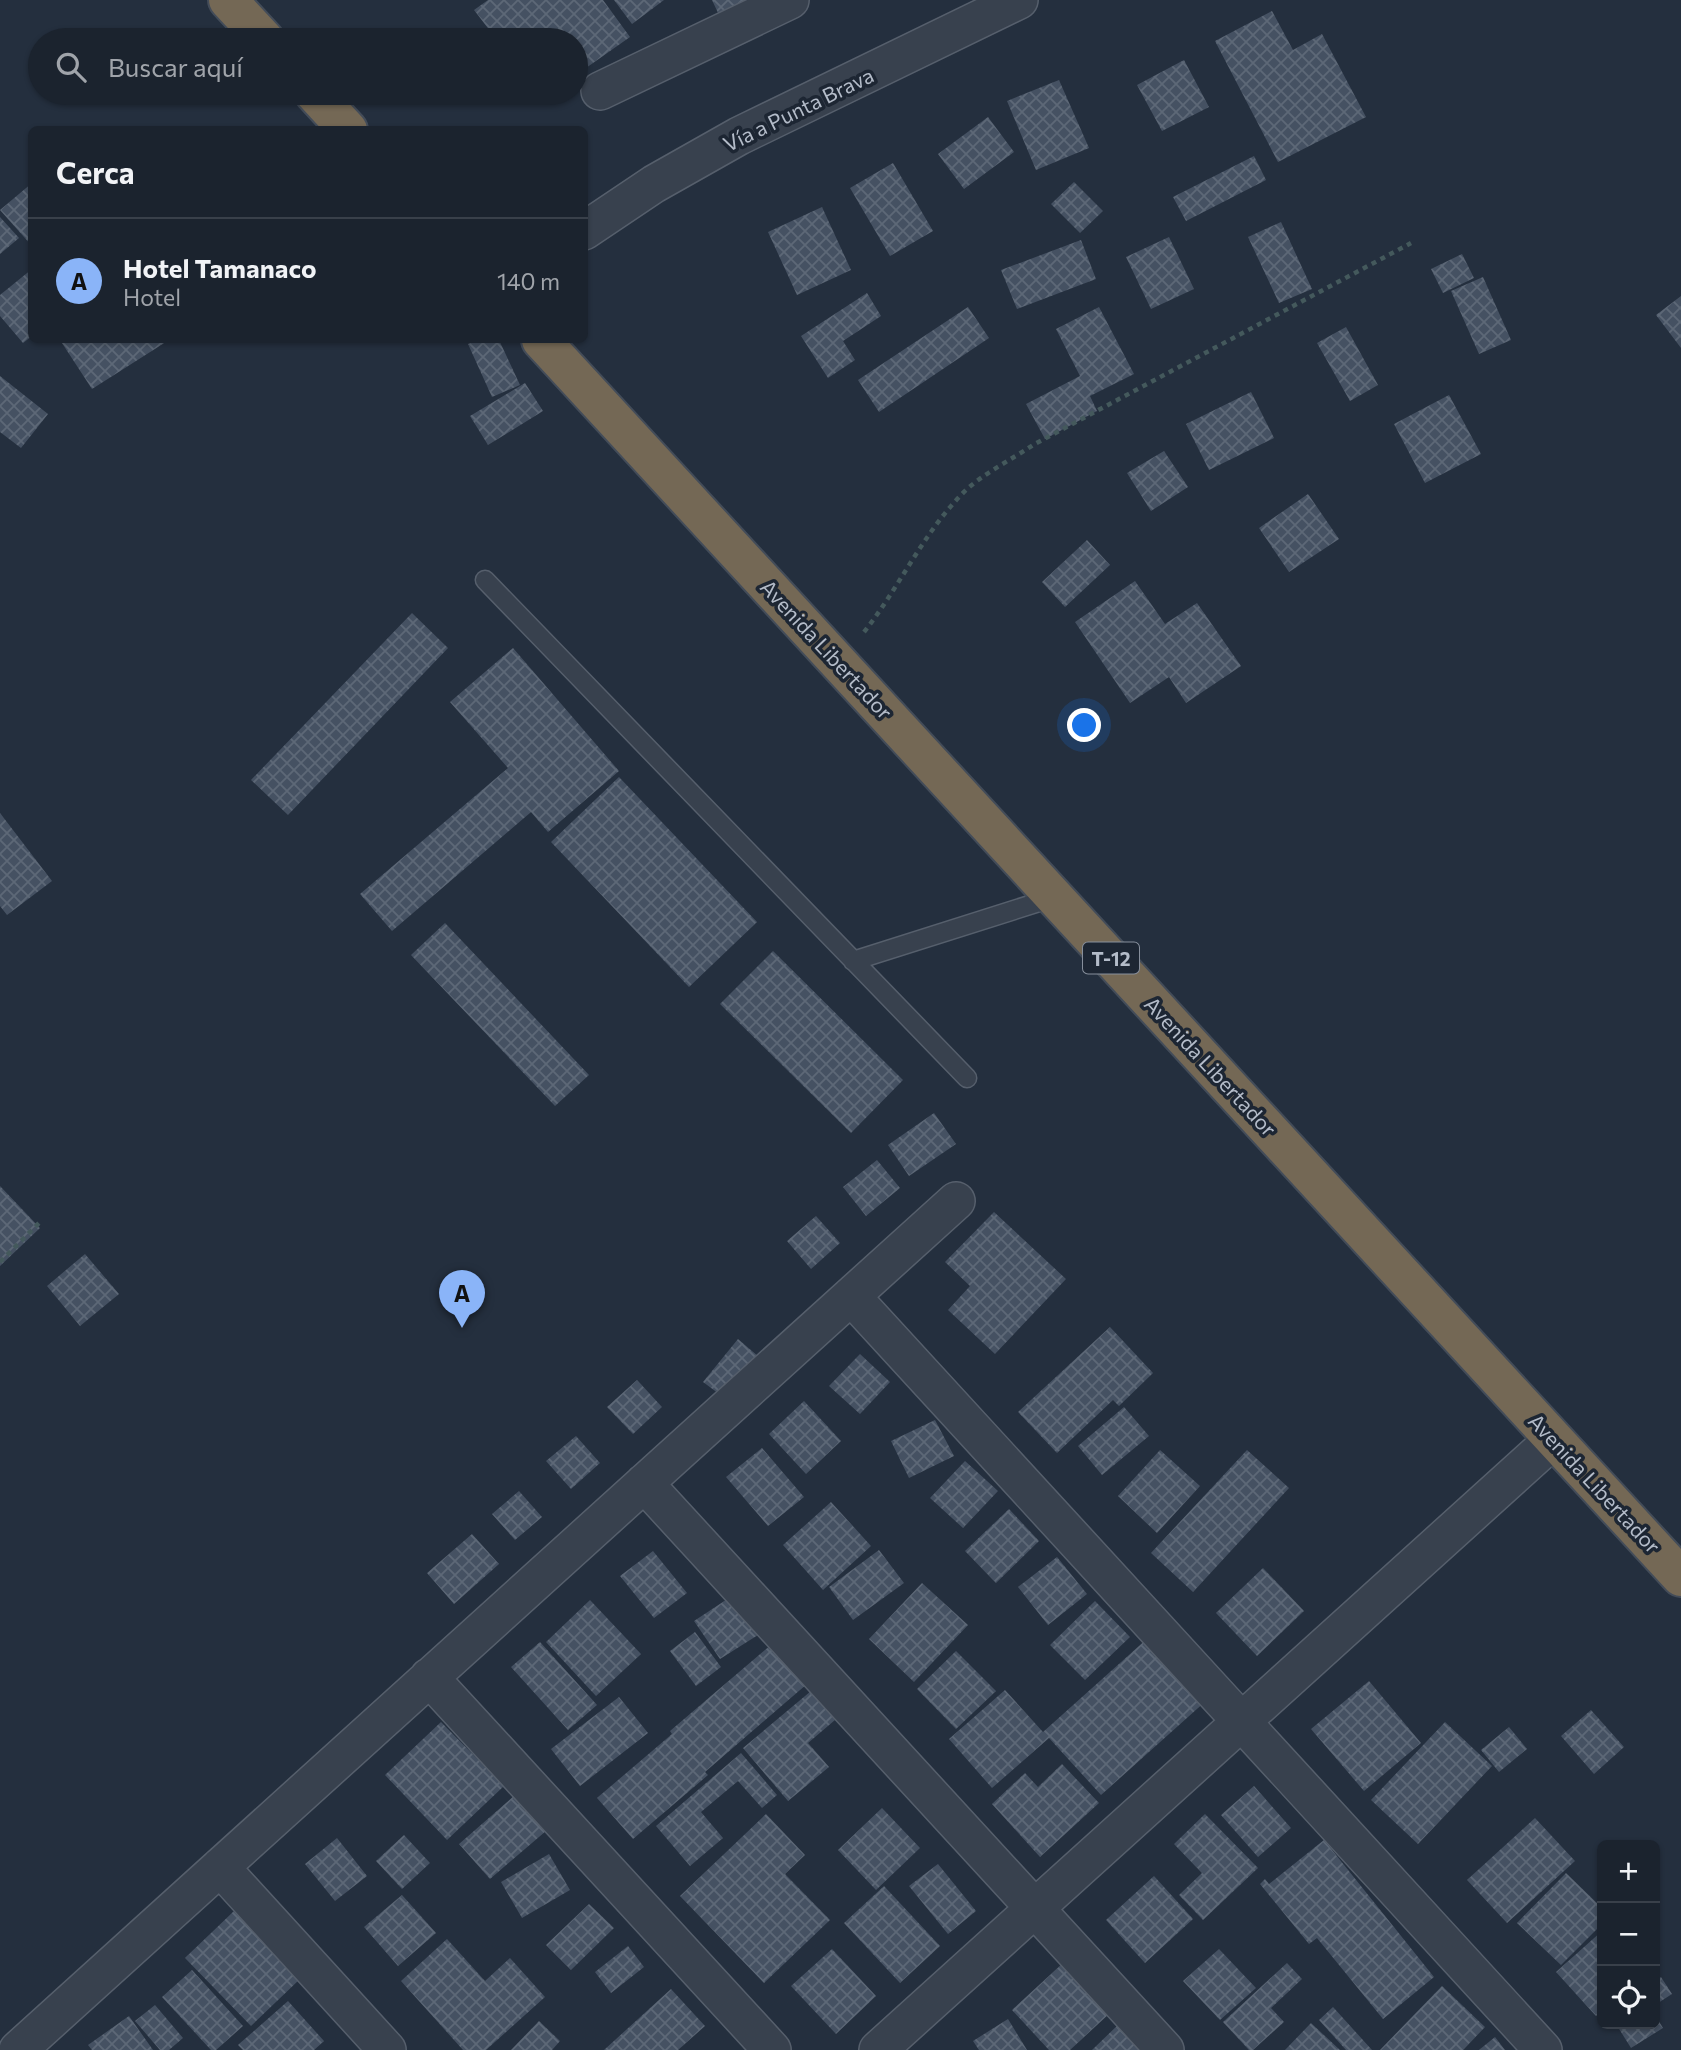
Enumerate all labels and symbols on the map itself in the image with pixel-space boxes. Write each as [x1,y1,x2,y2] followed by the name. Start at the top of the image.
[719,62,877,156] street label: Vía a Punta Brava
[756,574,898,724] street label: Avenida Libertador
[1067,708,1101,742] your location
[1083,942,1139,974] road number: T-12
[1140,991,1282,1141] street label: Avenida Libertador
[439,1270,485,1328] pin: A
[1524,1408,1666,1558] street label: Avenida Libertador

